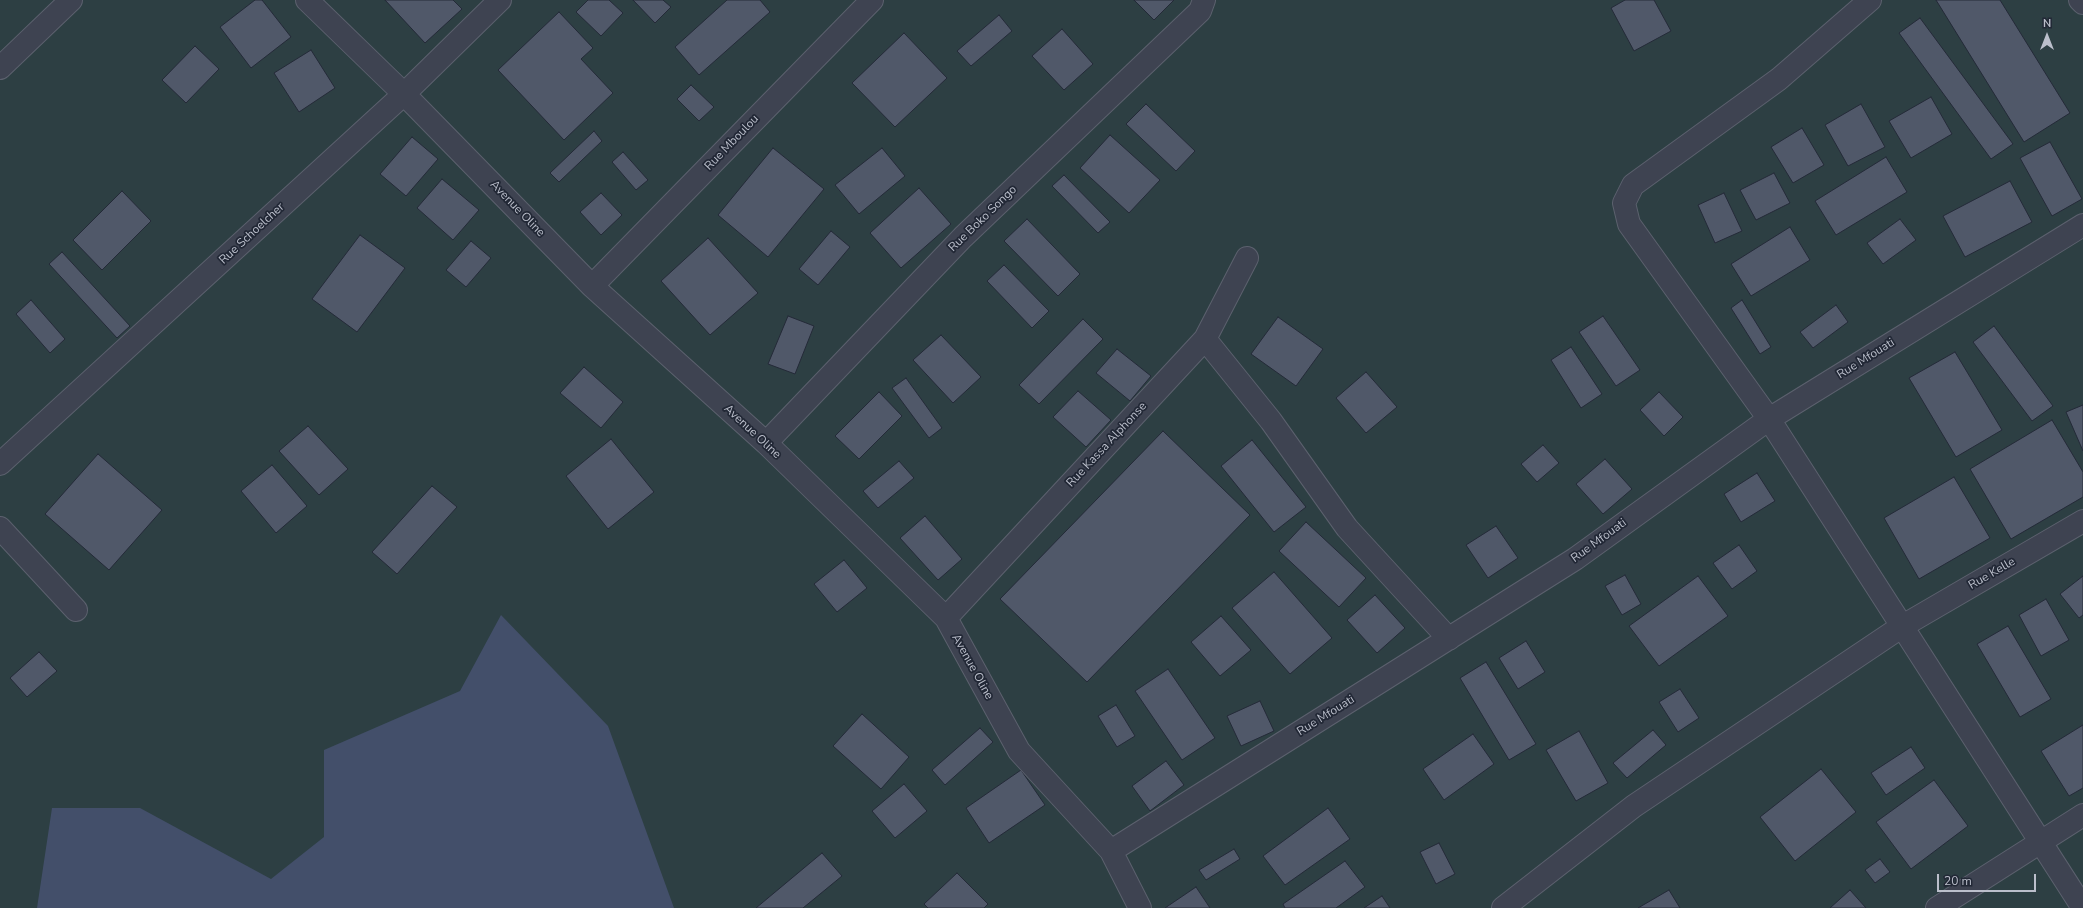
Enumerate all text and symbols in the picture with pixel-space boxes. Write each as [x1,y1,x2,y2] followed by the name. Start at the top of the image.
[2027,16,2067,56] north arrow
[2043,16,2051,31] text: N
[702,112,762,174] street label: Rue Mboulou
[487,178,547,240] street label: Avenue Oline
[946,183,1020,255] street label: Rue Boko Songo
[217,200,287,268] street label: Rue Schoelcher
[1835,336,1897,382] street label: Rue Mfouati
[1064,400,1150,490] street label: Rue Kassa Alphonse
[721,402,783,462] street label: Avenue Oline
[1568,516,1630,566] street label: Rue Mfouati
[1966,555,2018,593] street label: Rue Kelle
[948,632,996,702] street label: Avenue Oline
[1295,693,1357,739] street label: Rue Mfouati
[1939,866,2038,892] scale bar
[1944,873,1972,889] text: 20 m

